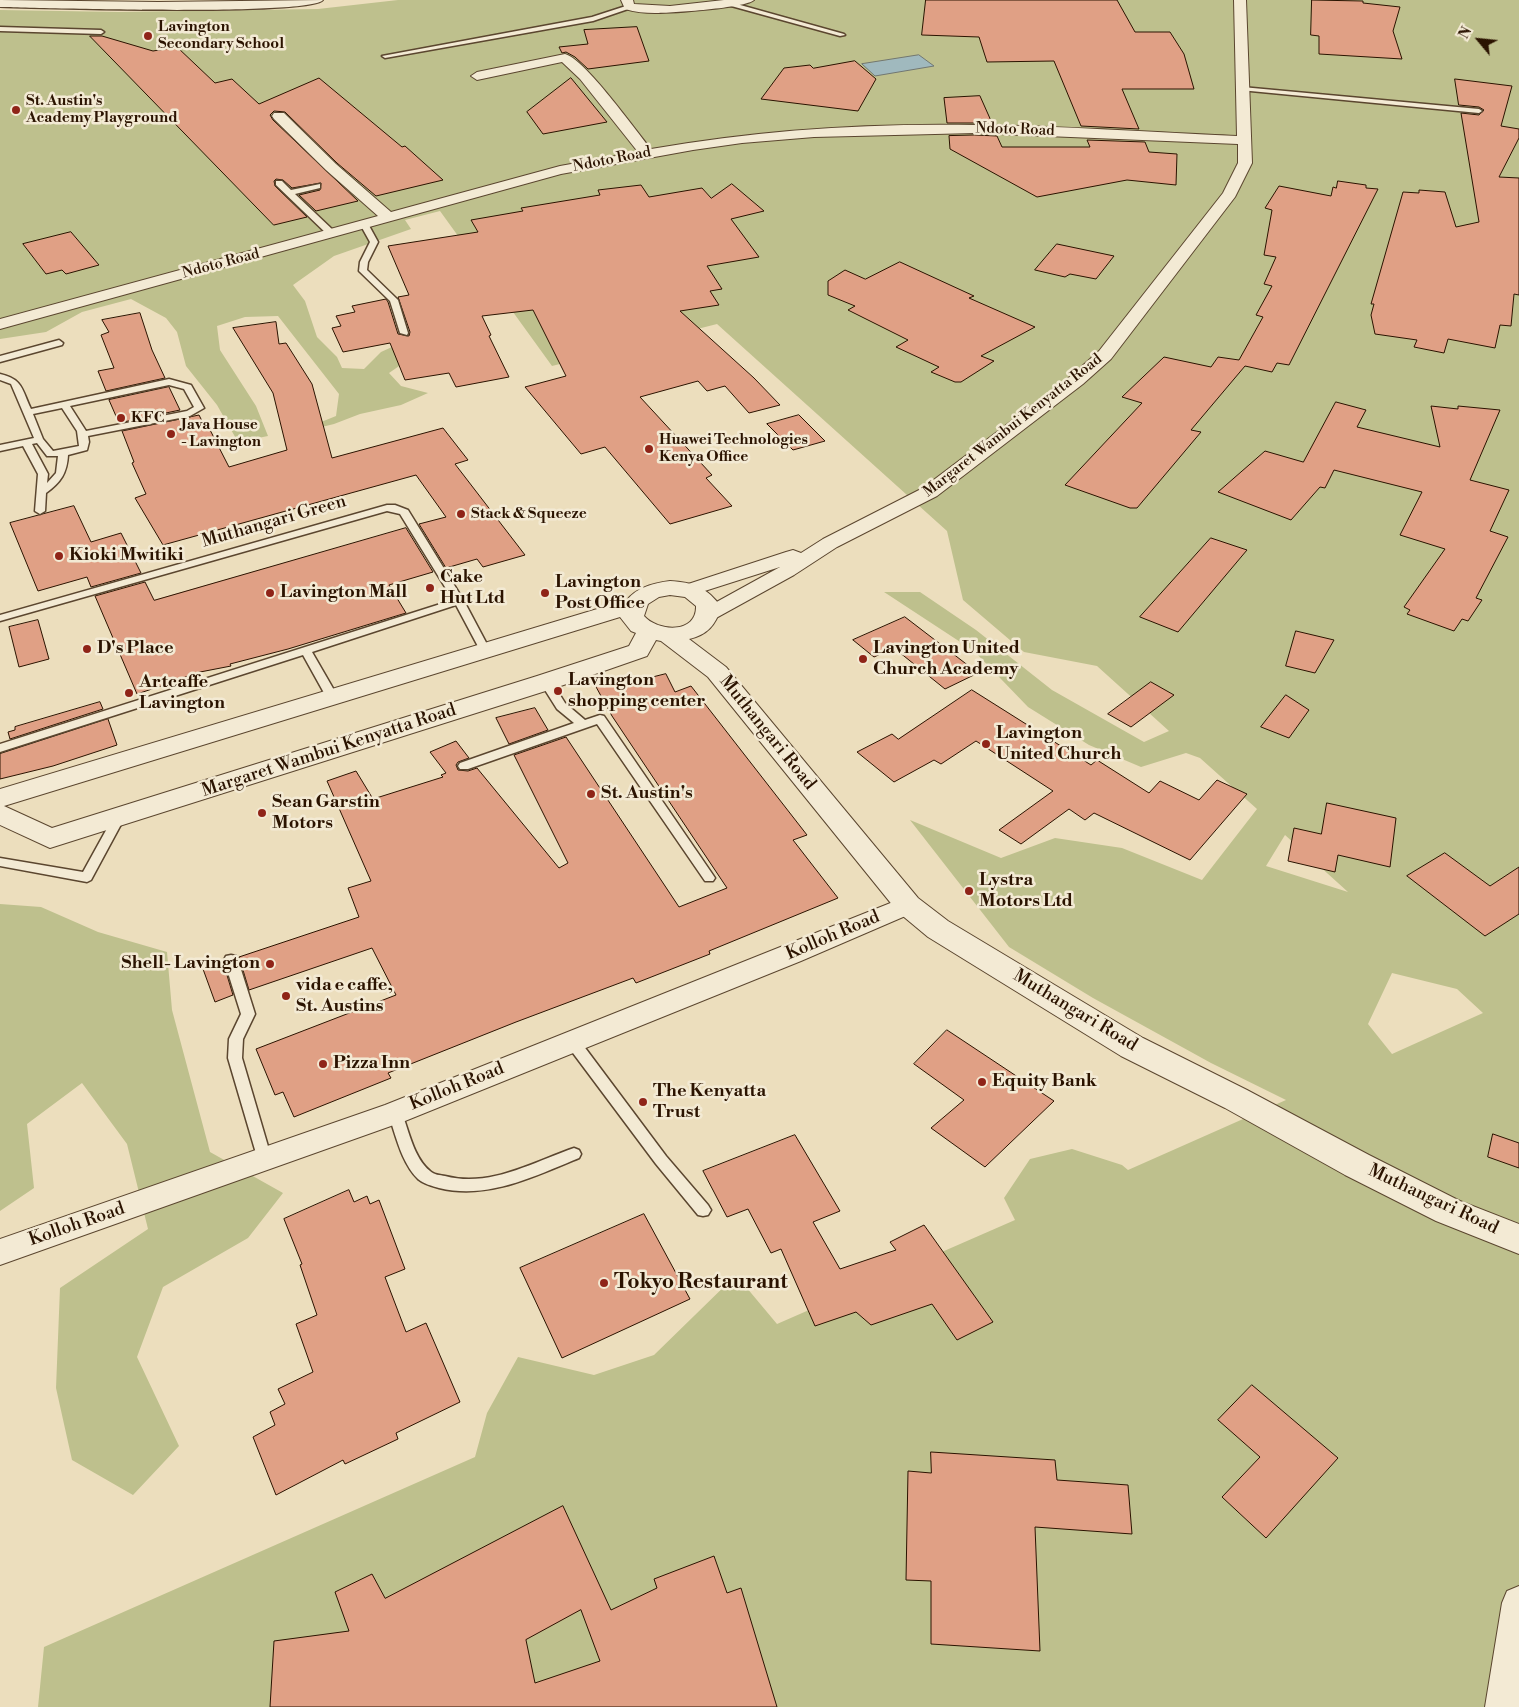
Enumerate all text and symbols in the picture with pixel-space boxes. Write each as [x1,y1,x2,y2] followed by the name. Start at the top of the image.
[1454,15,1504,65] north arrow
[158,18,284,53] place label: Lavington Secondary School
[1455,24,1476,42] text: N
[142,30,154,42] marker: Lavington Secondary School
[26,92,178,127] place label: St. Austin's Academy Playground
[10,104,22,116] marker: St. Austin's Academy Playground
[975,120,1055,140] street label: Ndoto Road
[571,144,653,176] street label: Ndoto Road
[180,245,262,283] street label: Ndoto Road
[920,351,1106,501] street label: Margaret Wambui Kenyatta Road
[131,409,164,427] place label: KFC
[115,412,127,424] marker: KFC
[181,416,261,451] place label: Java House - Lavington
[165,428,177,440] marker: Java House - Lavington
[659,431,808,466] place label: Huawei Technologies Kenya Office
[643,443,655,455] marker: Huawei Technologies Kenya Office
[199,491,349,553] street label: Muthangari Green
[471,505,587,523] place label: Stack & Squeeze
[455,508,467,520] marker: Stack & Squeeze
[69,545,184,567] place label: Kioki Mwitiki
[53,550,65,562] marker: Kioki Mwitiki
[440,567,505,610] place label: Cake Hut Ltd
[555,572,645,614] place label: Lavington Post Office
[280,582,407,604] place label: Lavington Mall
[424,582,436,594] marker: Cake Hut Ltd
[264,587,276,599] marker: Lavington Mall
[539,587,551,599] marker: Lavington Post Office
[97,638,174,660] place label: D's Place
[873,638,1020,681] place label: Lavington United Church Academy
[81,643,93,655] marker: D's Place
[857,653,869,665] marker: Lavington United Church Academy
[568,670,705,712] place label: Lavington shopping center
[714,671,820,795] street label: Muthangari Road
[139,672,225,714] place label: Artcaffe Lavington
[552,685,564,697] marker: Lavington shopping center
[123,687,135,699] marker: Artcaffe Lavington
[199,700,459,802] street label: Margaret Wambui Kenyatta Road
[996,723,1121,766] place label: Lavington United Church
[980,738,992,750] marker: Lavington United Church
[601,783,693,805] place label: St. Austin's
[585,788,597,800] marker: St. Austin's
[272,792,380,834] place label: Sean Garstin Motors
[256,807,268,819] marker: Sean Garstin Motors
[979,870,1073,912] place label: Lystra Motors Ltd
[963,885,975,897] marker: Lystra Motors Ltd
[783,907,883,965] street label: Kolloh Road
[121,953,260,975] place label: Shell- Lavington
[264,958,276,970] marker: Shell- Lavington
[1009,965,1141,1057] street label: Muthangari Road
[296,975,393,1018] place label: vida e caffe, St. Austins
[280,990,292,1002] marker: vida e caffe, St. Austins
[333,1053,410,1075] place label: Pizza Inn
[317,1058,329,1070] marker: Pizza Inn
[407,1058,507,1116] street label: Kolloh Road
[992,1071,1097,1093] place label: Equity Bank
[976,1076,988,1088] marker: Equity Bank
[653,1081,766,1124] place label: The Kenyatta Trust
[637,1096,649,1108] marker: The Kenyatta Trust
[1364,1160,1502,1240] street label: Muthangari Road
[26,1199,128,1251] street label: Kolloh Road
[614,1270,788,1296] place label: Tokyo Restaurant
[598,1277,610,1289] marker: Tokyo Restaurant

